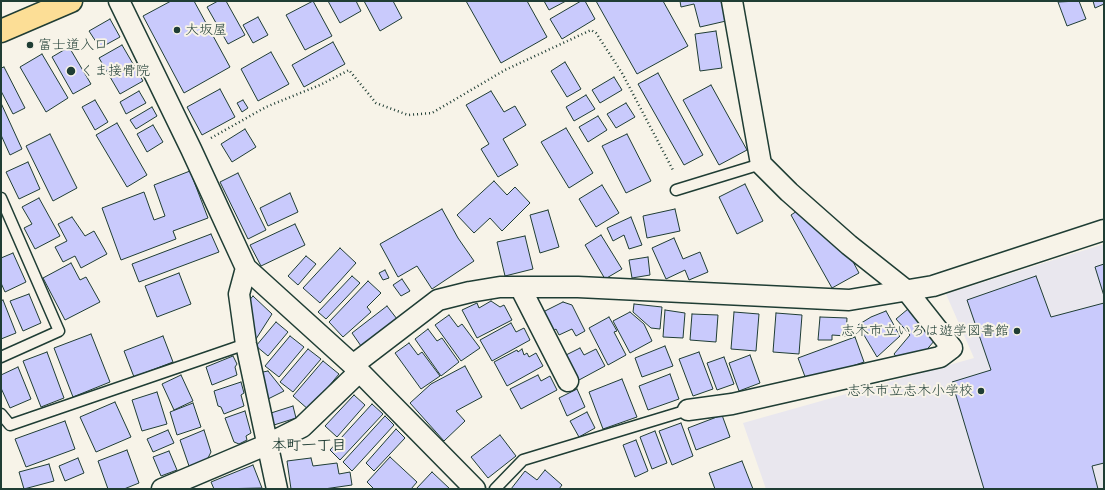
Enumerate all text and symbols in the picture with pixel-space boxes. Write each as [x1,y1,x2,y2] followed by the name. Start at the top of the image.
[185,22,227,38] place label: 大坂屋
[172,25,182,35] marker: 大坂屋
[38,37,108,53] place label: 富士道入口
[25,40,35,50] marker: 富士道入口
[80,63,150,79] place label: くま接骨院
[65,65,77,77] marker: くま接骨院
[841,323,1009,339] place label: 志木市立いろは遊学図書館
[1012,326,1022,336] marker: 志木市立いろは遊学図書館
[847,383,973,399] place label: 志木市立志木小学校
[976,386,986,396] marker: 志木市立志木小学校
[272,437,346,455] district label: 本町一丁目

